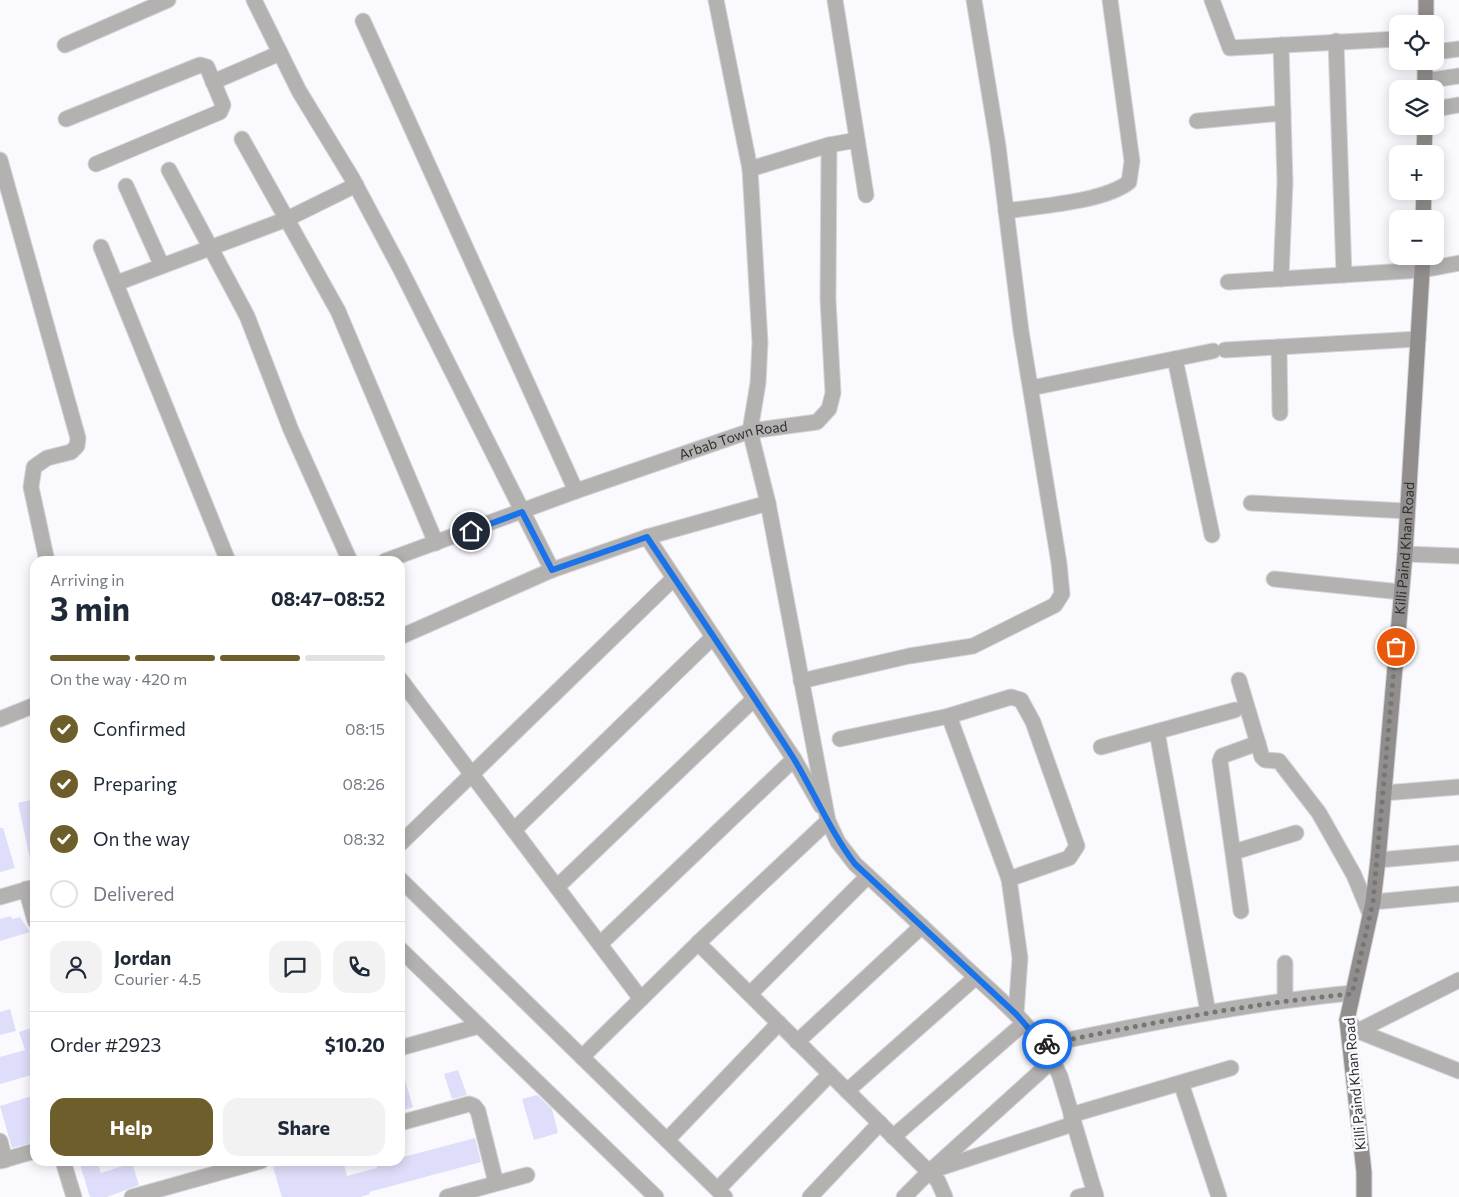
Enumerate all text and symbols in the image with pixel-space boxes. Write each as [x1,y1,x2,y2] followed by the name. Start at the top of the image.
[1389,15,1444,265] map controls
[1389,15,1444,70] button: locate
[1389,80,1444,135] button: layers
[1389,145,1444,200] button: +
[1389,210,1444,265] button: −
[676,417,789,463] street label: Arbab Town Road
[1391,481,1417,615] street label: Killi Paind Khan Road
[450,510,492,552] pin
[457,517,485,545] icon: home
[50,570,124,589] text: Arriving in
[271,587,385,610] text: 08:47–08:52
[50,588,130,628] text: 3 min
[1375,626,1417,668] pin
[1382,633,1410,661] icon: bag
[50,669,187,688] text: On the way · 420 m
[50,715,78,743] icon: check
[93,717,186,740] text: Confirmed
[345,719,385,738] text: 08:15
[50,770,78,798] icon: check
[93,772,177,795] text: Preparing
[343,774,385,793] text: 08:26
[50,825,78,853] icon: check
[93,827,190,850] text: On the way
[343,829,385,848] text: 08:32
[93,882,174,905] text: Delivered
[50,941,102,993] button: person
[269,941,321,993] button: chat
[333,941,385,993] button: phone
[114,946,171,969] text: Jordan
[114,969,201,988] text: Courier · 4.5
[1340,1017,1369,1151] street label: Killi Paind Khan Road
[1022,1019,1072,1069] courier
[1033,1030,1061,1058] icon: bike
[50,1033,161,1056] text: Order #2923
[325,1033,385,1056] text: $10.20
[50,1098,213,1156] button: Help
[223,1098,385,1156] button: Share

